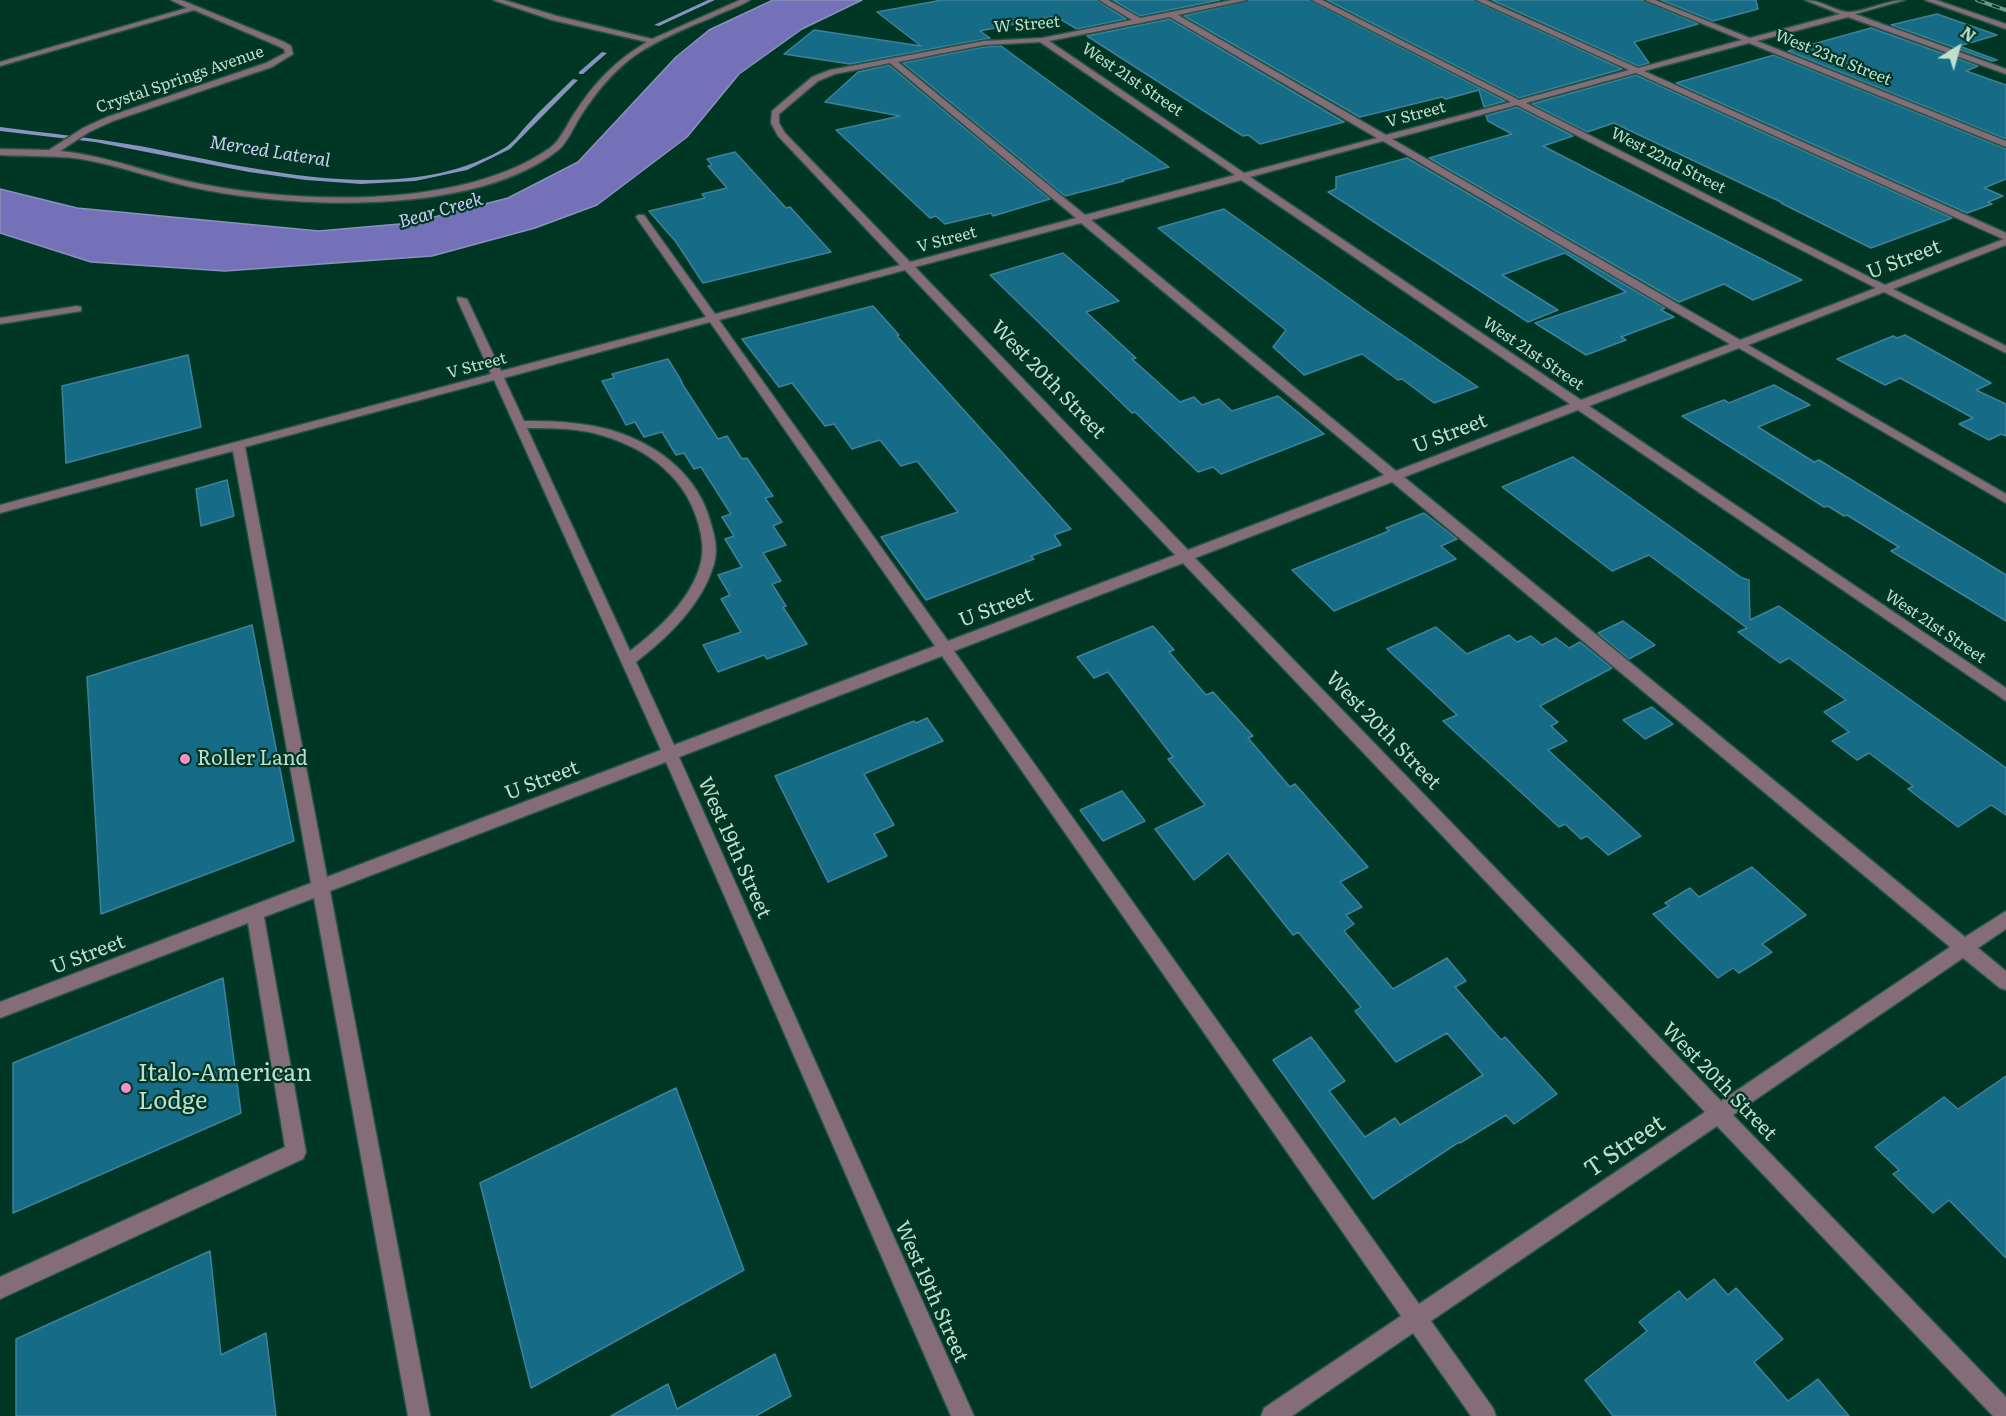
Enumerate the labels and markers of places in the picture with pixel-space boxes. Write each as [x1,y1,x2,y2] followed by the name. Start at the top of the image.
[197,747,308,771] place label: Roller Land
[178,752,192,766] marker: Roller Land
[138,1060,312,1116] place label: Italo-American Lodge
[119,1081,133,1095] marker: Italo-American Lodge

